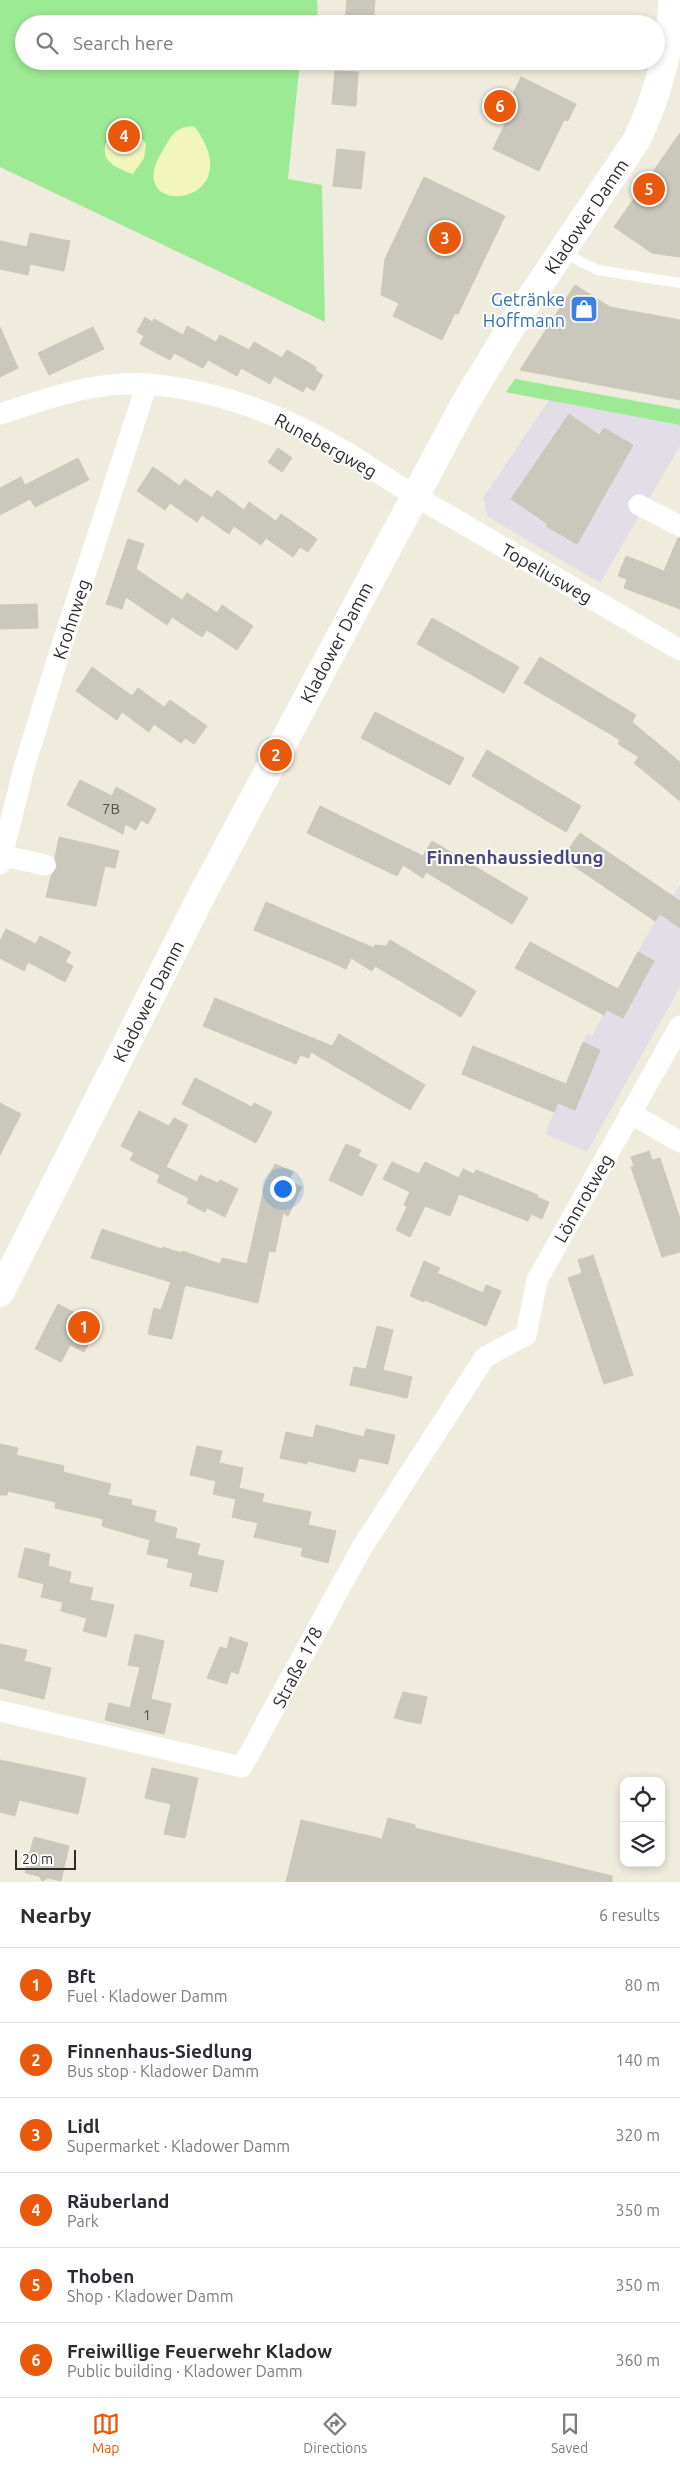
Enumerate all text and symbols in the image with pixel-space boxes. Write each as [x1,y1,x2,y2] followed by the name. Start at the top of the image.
[15,15,665,70] search box
[33,29,61,57] icon: search
[73,32,173,54] text: Search here
[484,87,516,125] pin: 6
[108,117,140,155] pin: 4
[540,155,632,277] street label: Kladower Damm
[633,170,665,208] pin: 5
[429,219,461,257] pin: 3
[483,289,565,330] place label: Getränke Hoffmann
[569,294,599,324] shop icon: Getränke Hoffmann
[271,409,381,481] street label: Runebergweg
[498,539,596,607] street label: Topeliusweg
[49,576,93,662] street label: Krohnweg
[296,578,376,706] street label: Kladower Damm
[260,736,292,774] pin: 2
[102,800,120,817] house number: 7B
[426,846,604,868] district label: Finnenhaussiedlung
[109,937,187,1065] street label: Kladower Damm
[550,1150,616,1246] street label: Lönnrotweg
[270,1176,296,1202] your location
[68,1308,100,1346] pin: 1
[268,1623,326,1711] street label: Straße 178
[143,1706,151,1723] house number: 1
[620,1777,665,1867] map controls
[620,1777,665,1822] button: locate
[620,1822,665,1867] button: layers
[15,1847,76,1870] scale bar
[22,1851,53,1867] text: 20 m
[20,1903,91,1927] text: Nearby
[599,1906,660,1924] text: 6 results
[67,1965,96,1987] text: Bft
[31,1976,41,1994] text: 1
[624,1976,660,1994] text: 80 m
[67,1987,228,2005] text: Fuel · Kladower Damm
[67,2040,253,2062] text: Finnenhaus-Siedlung
[31,2051,41,2069] text: 2
[615,2051,660,2069] text: 140 m
[67,2062,259,2080] text: Bus stop · Kladower Damm
[67,2115,100,2137] text: Lidl
[31,2126,41,2144] text: 3
[615,2126,660,2144] text: 320 m
[67,2137,290,2155] text: Supermarket · Kladower Damm
[67,2190,169,2212] text: Räuberland
[31,2201,41,2219] text: 4
[615,2201,660,2219] text: 350 m
[67,2212,99,2230] text: Park
[67,2265,134,2287] text: Thoben
[31,2276,41,2294] text: 5
[615,2276,660,2294] text: 350 m
[67,2287,234,2305] text: Shop · Kladower Damm
[67,2340,332,2362] text: Freiwillige Feuerwehr Kladow
[31,2351,41,2369] text: 6
[615,2351,660,2369] text: 360 m
[67,2362,303,2380] text: Public building · Kladower Damm
[92,2410,120,2456] tab: Map
[303,2410,367,2456] tab: Directions
[551,2410,588,2456] tab: Saved

